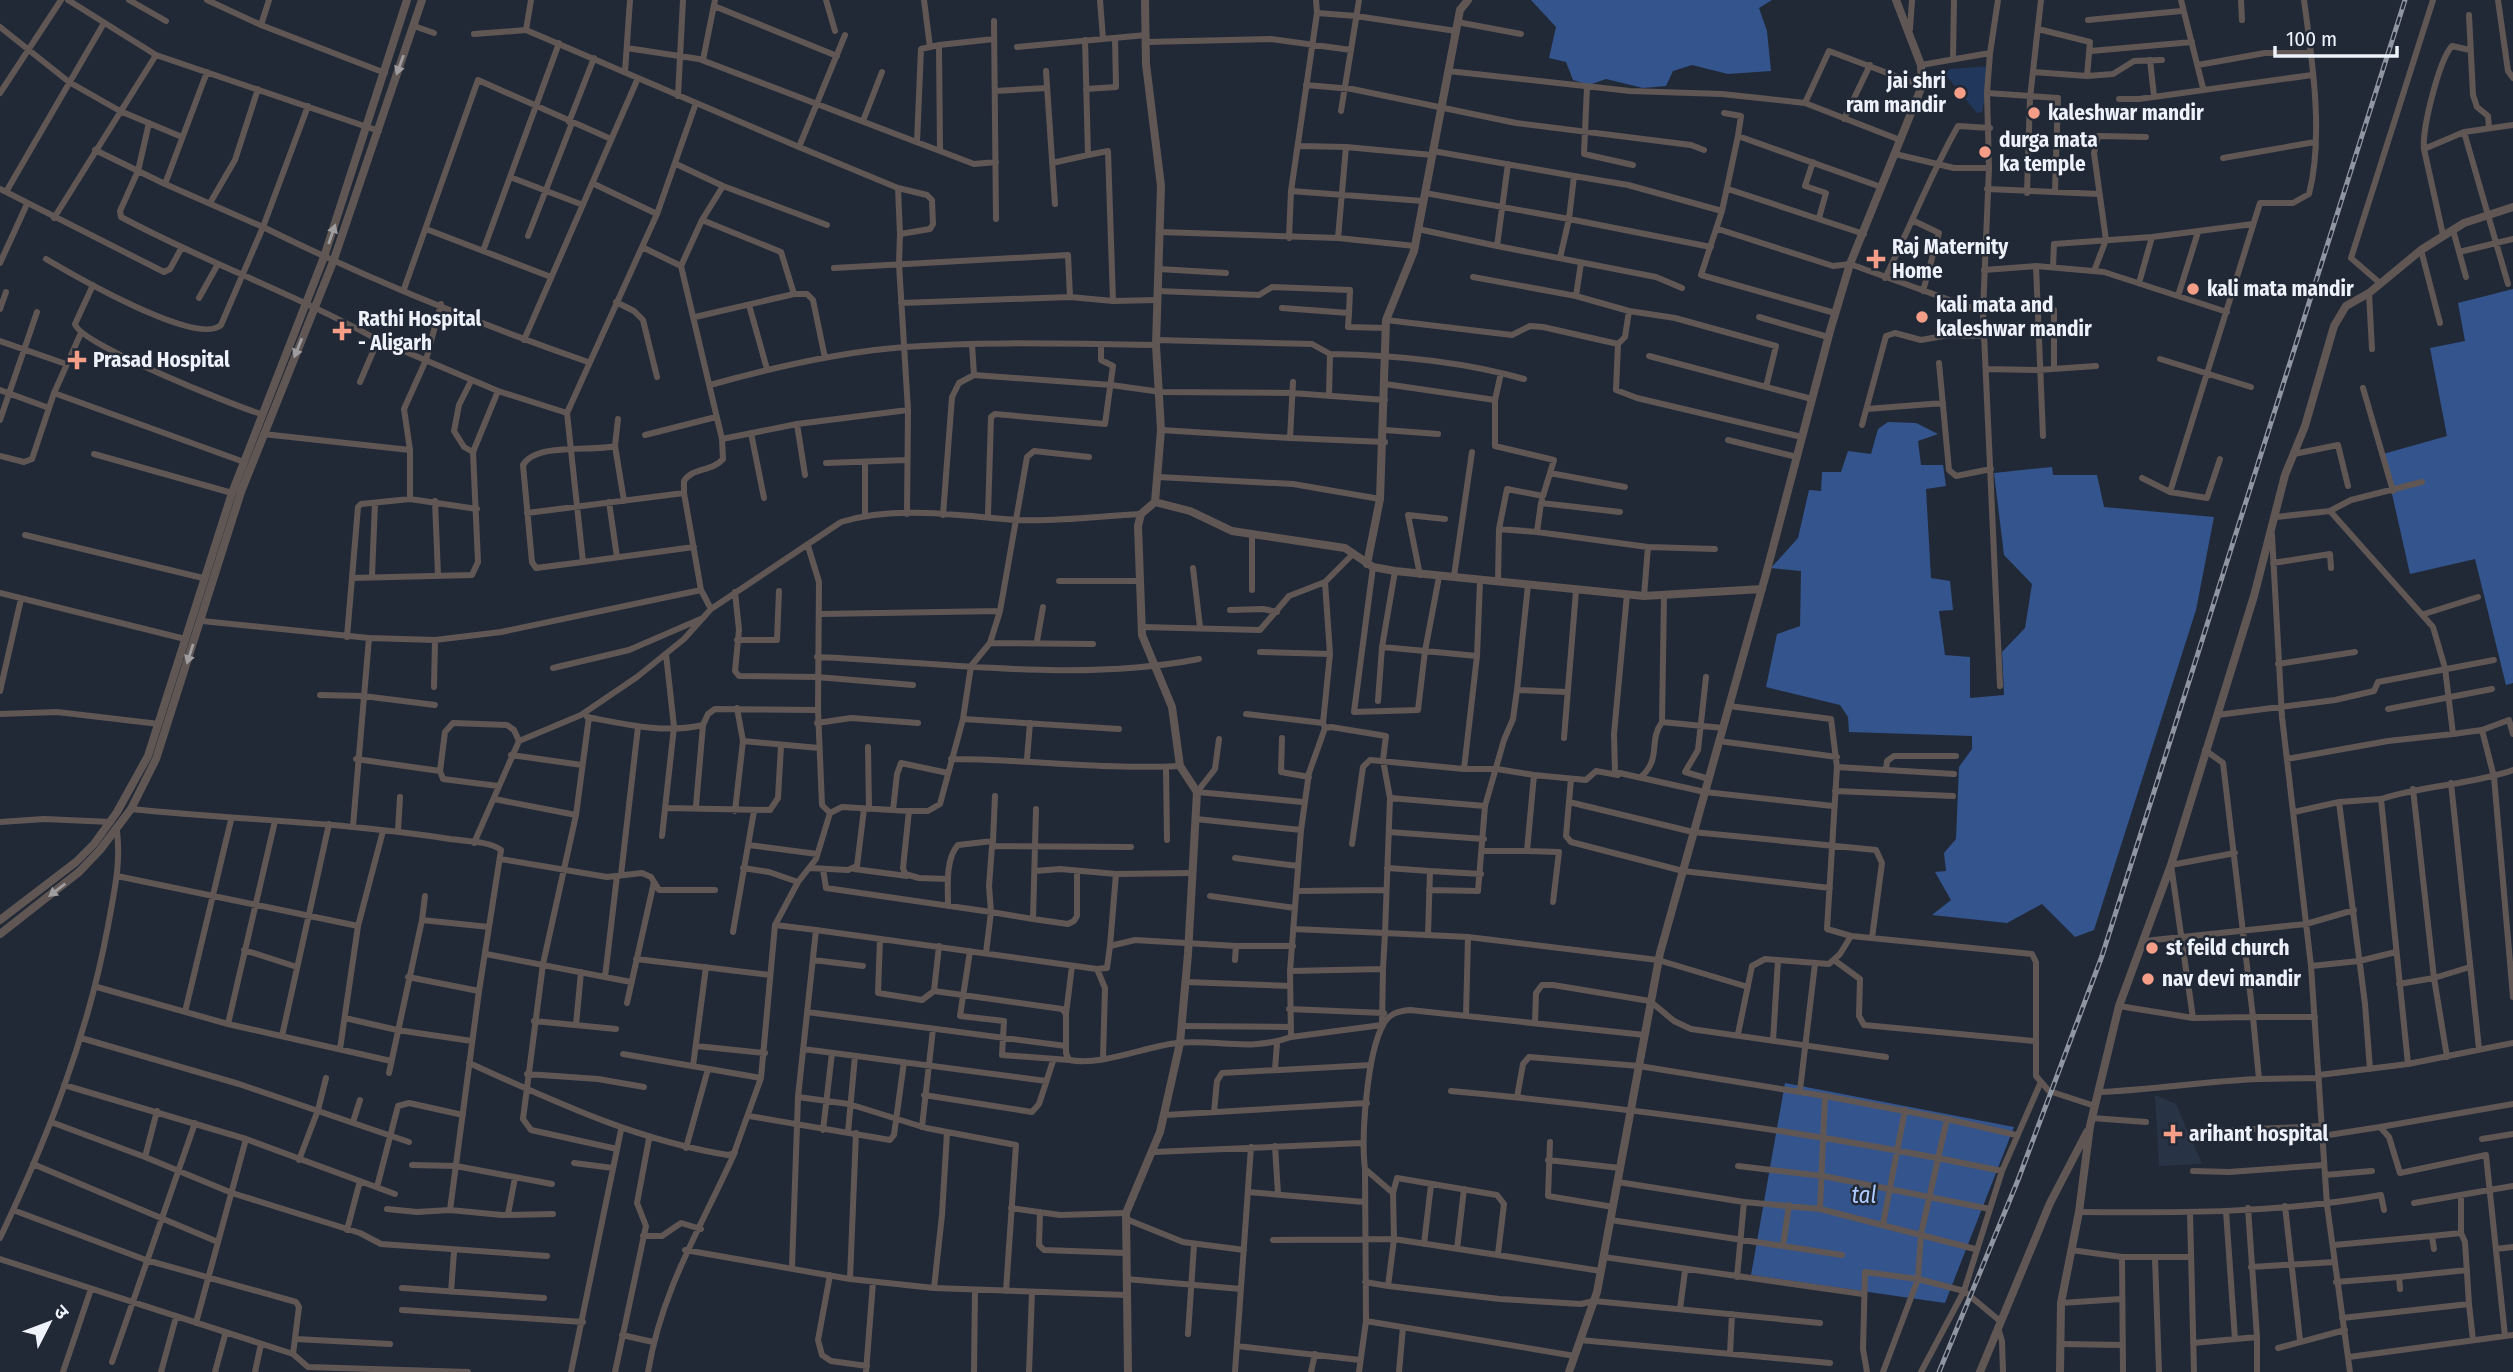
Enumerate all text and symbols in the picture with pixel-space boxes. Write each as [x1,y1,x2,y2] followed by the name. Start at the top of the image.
[2275,14,2398,58] scale bar
[2286,26,2337,52] text: 100 m
[394,54,405,75] one-way arrow
[1846,68,1946,118] place label: jai shri ram mandir
[1952,85,1968,101] marker: jai shri ram mandir
[2048,100,2204,126] place label: kaleshwar mandir
[2026,105,2042,121] marker: kaleshwar mandir
[1999,127,2098,177] place label: durga mata ka temple
[1977,144,1993,160] marker: durga mata ka temple
[327,223,338,244] one-way arrow
[1892,234,2009,284] place label: Raj Maternity Home
[1866,249,1886,269] marker: Raj Maternity Home
[2207,276,2354,302] place label: kali mata mandir
[2185,281,2201,297] marker: kali mata mandir
[1936,292,2092,342] place label: kali mata and kaleshwar mandir
[358,306,482,356] place label: Rathi Hospital - Aligarh
[1914,309,1930,325] marker: kali mata and kaleshwar mandir
[332,321,352,341] marker: Rathi Hospital - Aligarh
[292,337,303,358] one-way arrow
[93,347,230,373] place label: Prasad Hospital
[67,350,87,370] marker: Prasad Hospital
[184,644,195,665] one-way arrow
[48,882,66,897] one-way arrow
[2166,935,2290,961] place label: st feild church
[2144,940,2160,956] marker: st feild church
[2162,966,2301,992] place label: nav devi mandir
[2140,971,2156,987] marker: nav devi mandir
[2189,1121,2328,1147] place label: arihant hospital
[2163,1124,2183,1144] marker: arihant hospital
[1851,1181,1877,1209] water label: tal
[14,1288,84,1358] north arrow
[49,1300,74,1324] text: उ

